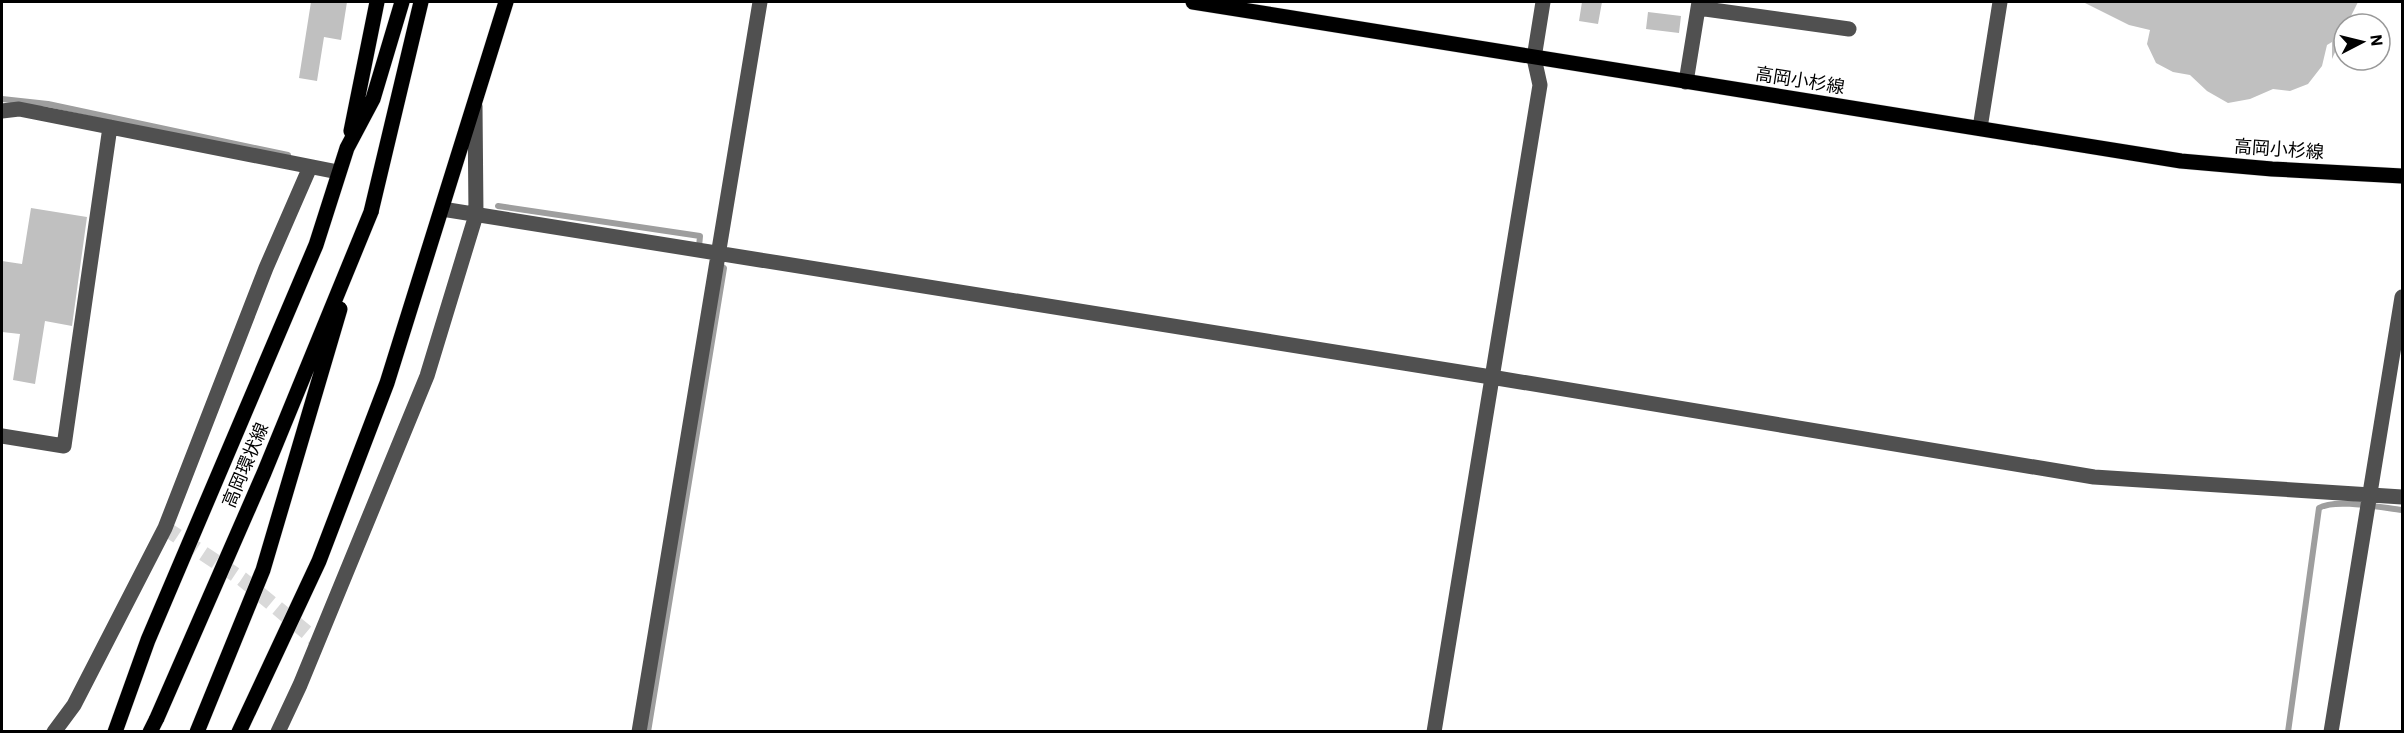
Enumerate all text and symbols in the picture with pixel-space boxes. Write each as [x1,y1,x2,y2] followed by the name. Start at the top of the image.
[2332,12,2392,72] north arrow
[2366,33,2388,47] text: N
[1754,62,1846,98] street label: 高岡小杉線
[2233,134,2325,164] street label: 高岡小杉線
[217,419,273,511] street label: 高岡環状線

